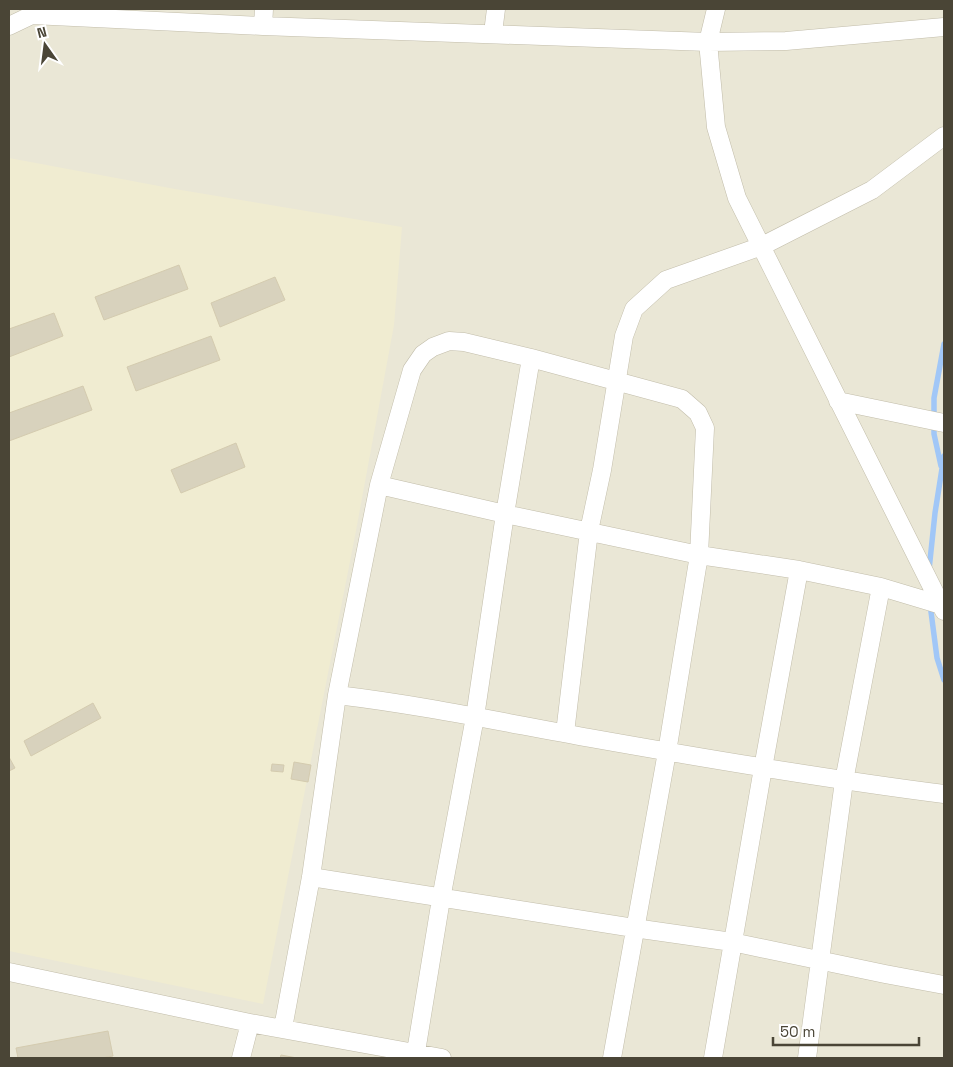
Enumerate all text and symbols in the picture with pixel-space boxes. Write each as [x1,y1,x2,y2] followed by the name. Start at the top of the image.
[20,20,70,70] north arrow
[35,23,49,42] text: N
[773,1014,919,1046] scale bar
[780,1022,815,1041] text: 50 m

